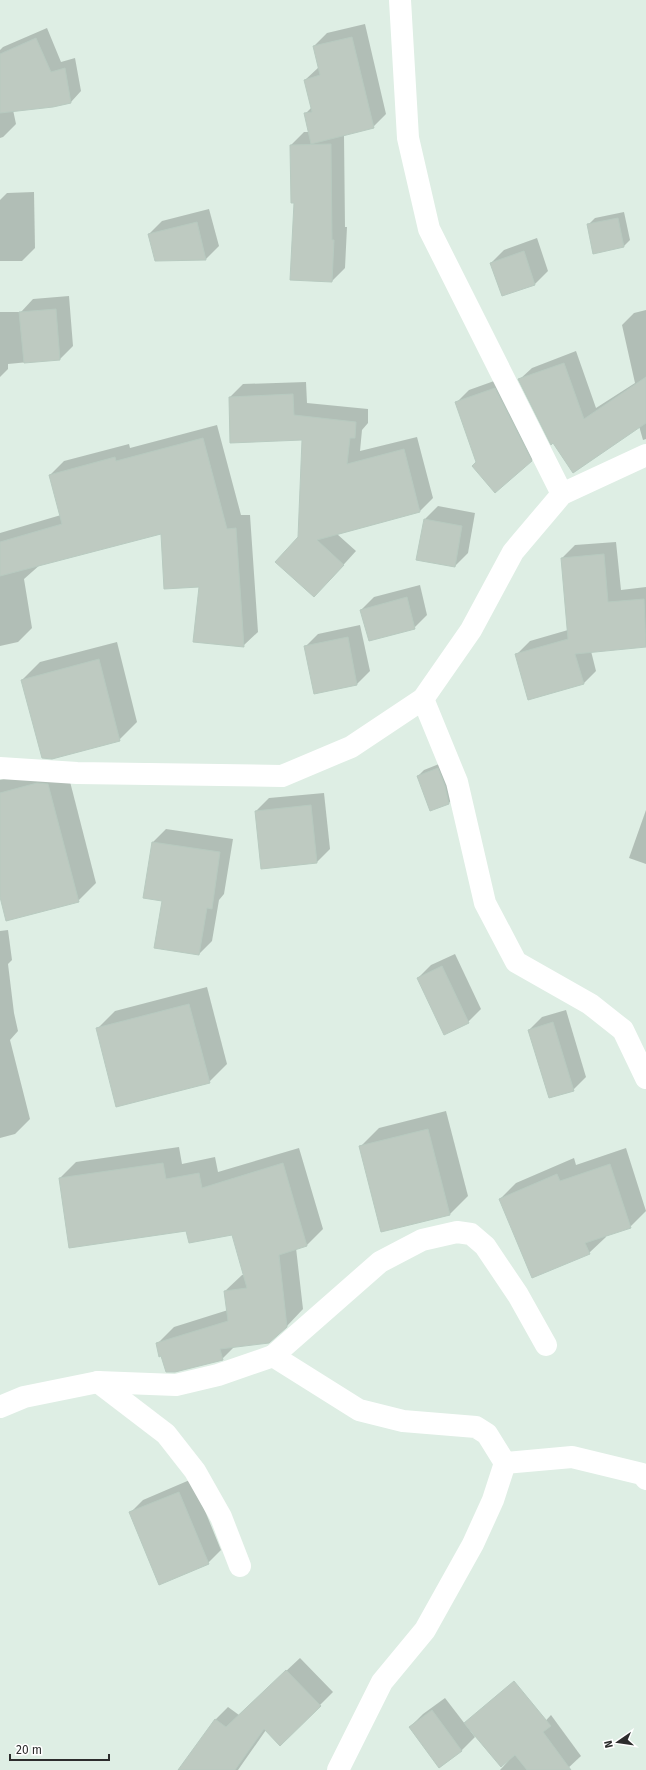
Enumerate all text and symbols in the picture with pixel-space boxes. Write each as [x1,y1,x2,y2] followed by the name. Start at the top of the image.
[598,1722,638,1762] north arrow
[10,1736,109,1762] scale bar
[602,1739,616,1749] text: N
[16,1743,42,1757] text: 20 m

